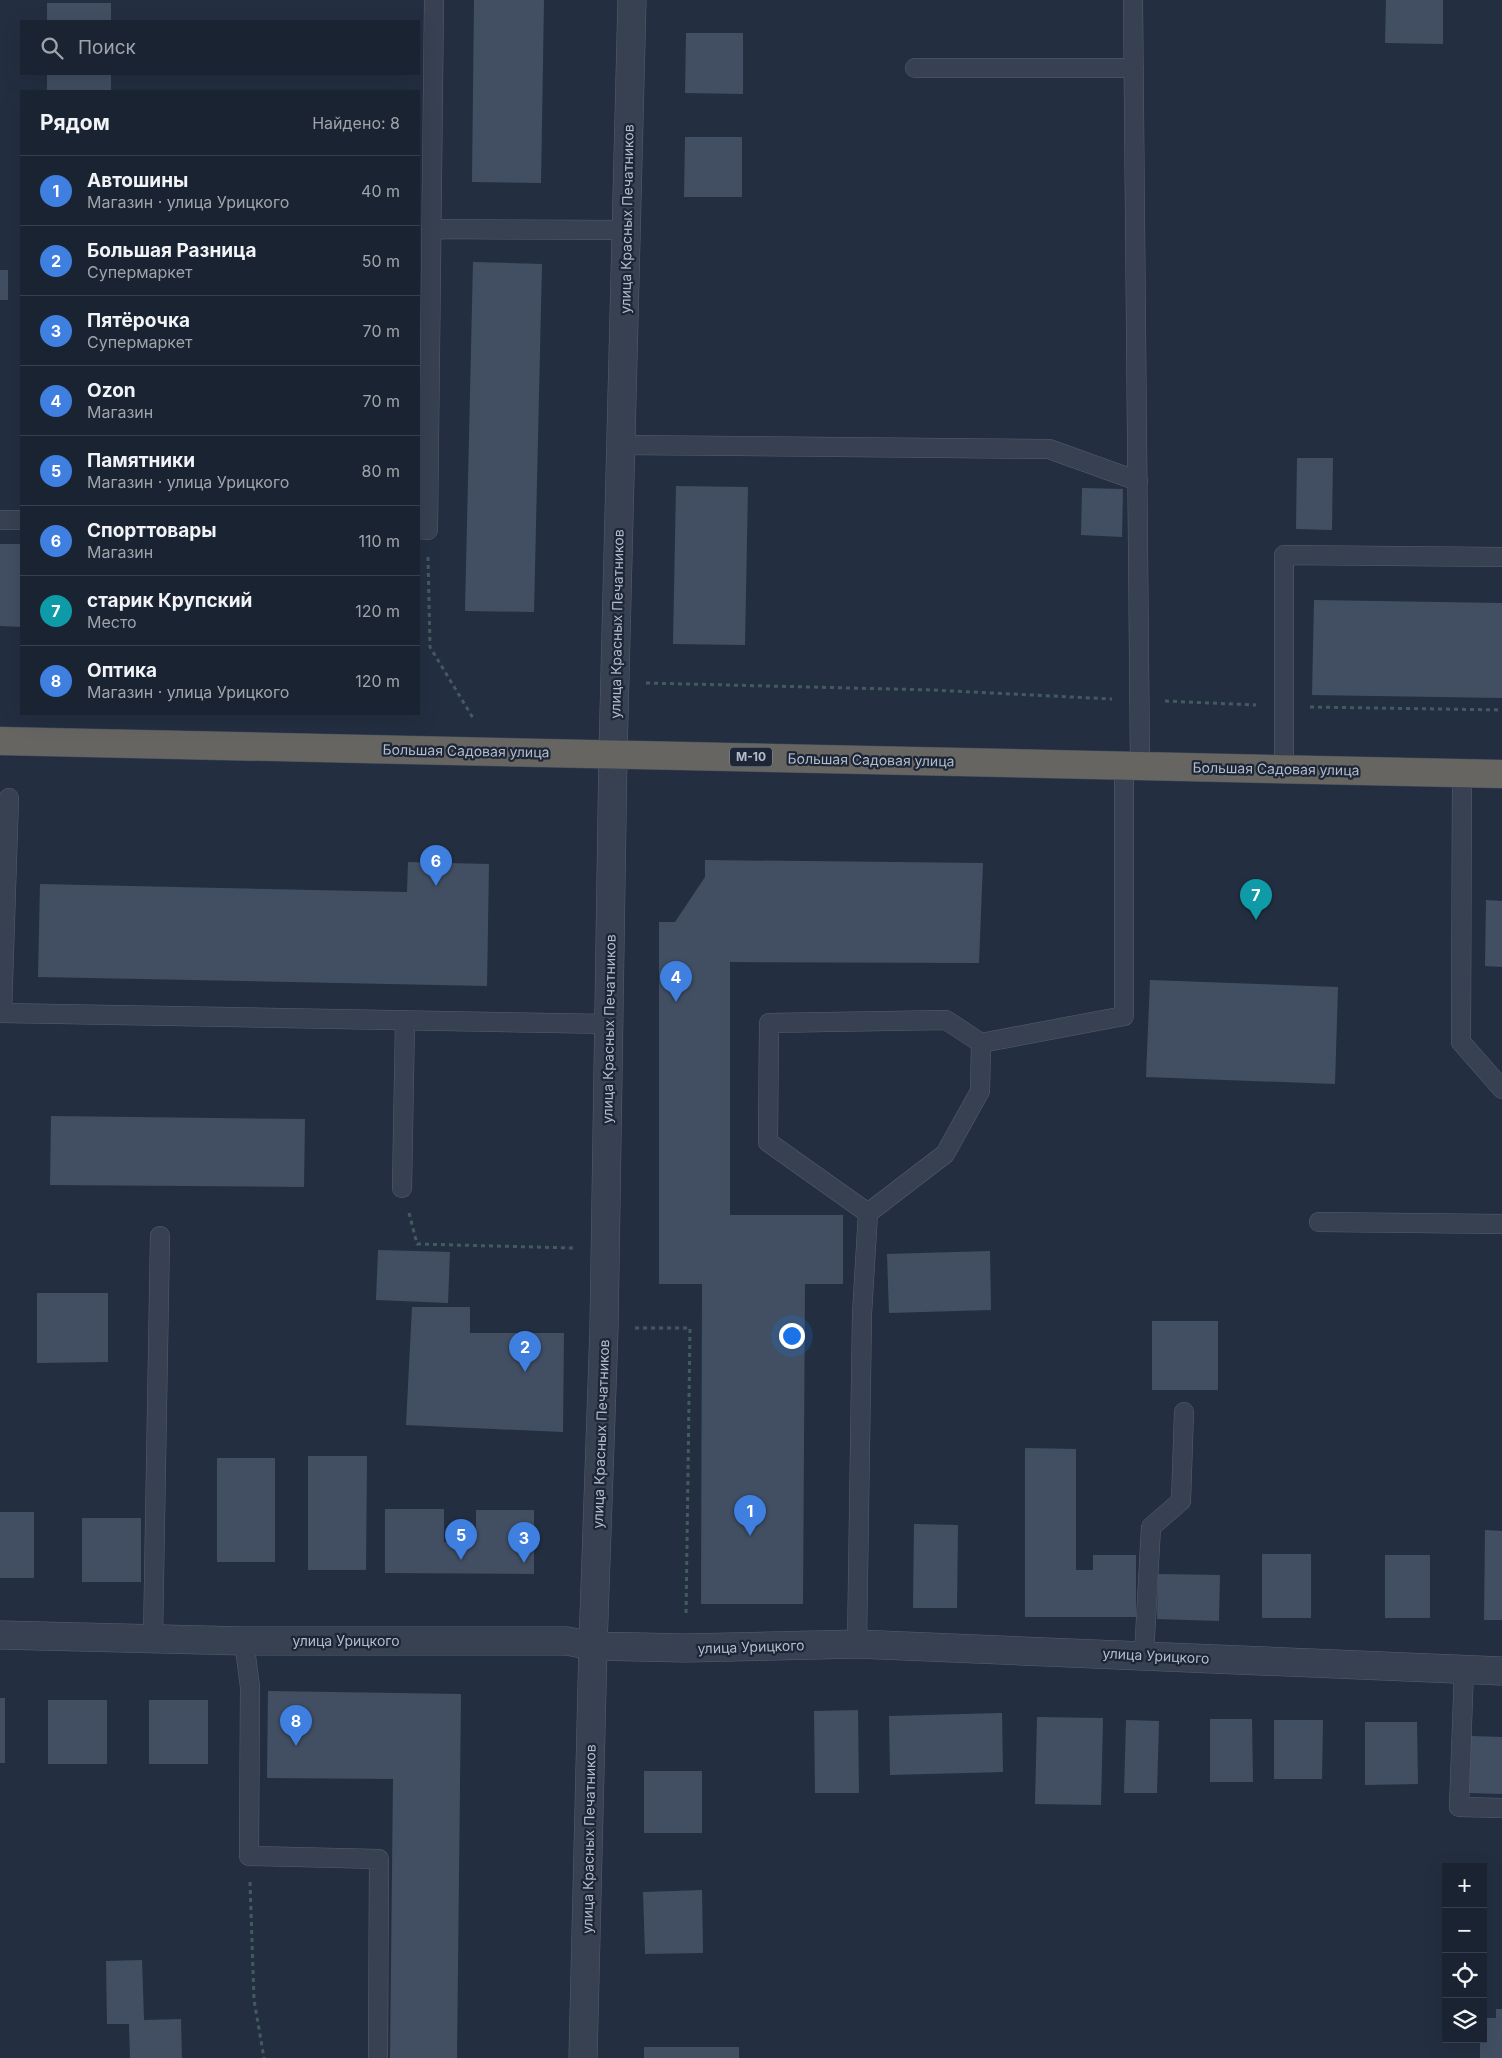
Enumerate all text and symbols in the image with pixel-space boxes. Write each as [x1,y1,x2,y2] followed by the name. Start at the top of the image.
[20,20,420,75] search box
[38,34,66,62] icon: search
[78,36,136,59] text: Поиск
[40,110,110,135] text: Рядом
[312,113,400,133] text: Найдено: 8
[616,124,637,314] street label: улица Красных Печатников
[87,169,188,192] text: Автошины
[53,181,59,201] text: 1
[361,181,400,201] text: 40 m
[87,192,289,212] text: Магазин · улица Урицкого
[87,239,257,262] text: Большая Разница
[51,251,61,271] text: 2
[362,251,400,271] text: 50 m
[87,262,192,282] text: Супермаркет
[87,309,190,332] text: Пятёрочка
[51,321,61,341] text: 3
[363,321,400,341] text: 70 m
[87,332,192,352] text: Супермаркет
[87,379,136,402] text: Ozon
[51,391,61,411] text: 4
[363,391,400,411] text: 70 m
[87,402,153,422] text: Магазин
[87,449,195,472] text: Памятники
[51,461,61,481] text: 5
[361,461,400,481] text: 80 m
[87,472,289,492] text: Магазин · улица Урицкого
[87,519,217,542] text: Спорттовары
[606,529,627,719] street label: улица Красных Печатников
[51,531,61,551] text: 6
[358,531,400,551] text: 110 m
[87,542,153,562] text: Магазин
[87,589,252,612] text: старик Крупский
[51,601,61,621] text: 7
[355,601,400,621] text: 120 m
[87,612,137,632] text: Место
[87,659,157,682] text: Оптика
[51,671,61,691] text: 8
[355,671,400,691] text: 120 m
[87,682,289,702] text: Магазин · улица Урицкого
[382,741,550,760] street label: Большая Садовая улица
[730,748,772,766] road number: М-10
[787,750,955,769] street label: Большая Садовая улица
[1192,759,1360,778] street label: Большая Садовая улица
[420,845,452,886] pin: 6
[1240,879,1272,920] pin: 7
[598,934,619,1124] street label: улица Красных Печатников
[660,961,692,1002] pin: 4
[779,1323,805,1349] your location
[509,1331,541,1372] pin: 2
[589,1339,612,1529] street label: улица Красных Печатников
[734,1495,766,1536] pin: 1
[445,1519,477,1560] pin: 5
[508,1522,540,1563] pin: 3
[292,1632,400,1649] street label: улица Урицкого
[697,1636,805,1657] street label: улица Урицкого
[1102,1644,1210,1667] street label: улица Урицкого
[280,1705,312,1746] pin: 8
[578,1744,599,1934] street label: улица Красных Печатников
[1442,1863,1487,2043] map controls
[1442,1863,1487,1908] button: +
[1442,1908,1487,1953] button: −
[1442,1953,1487,1998] button: locate
[1442,1998,1487,2043] button: layers

